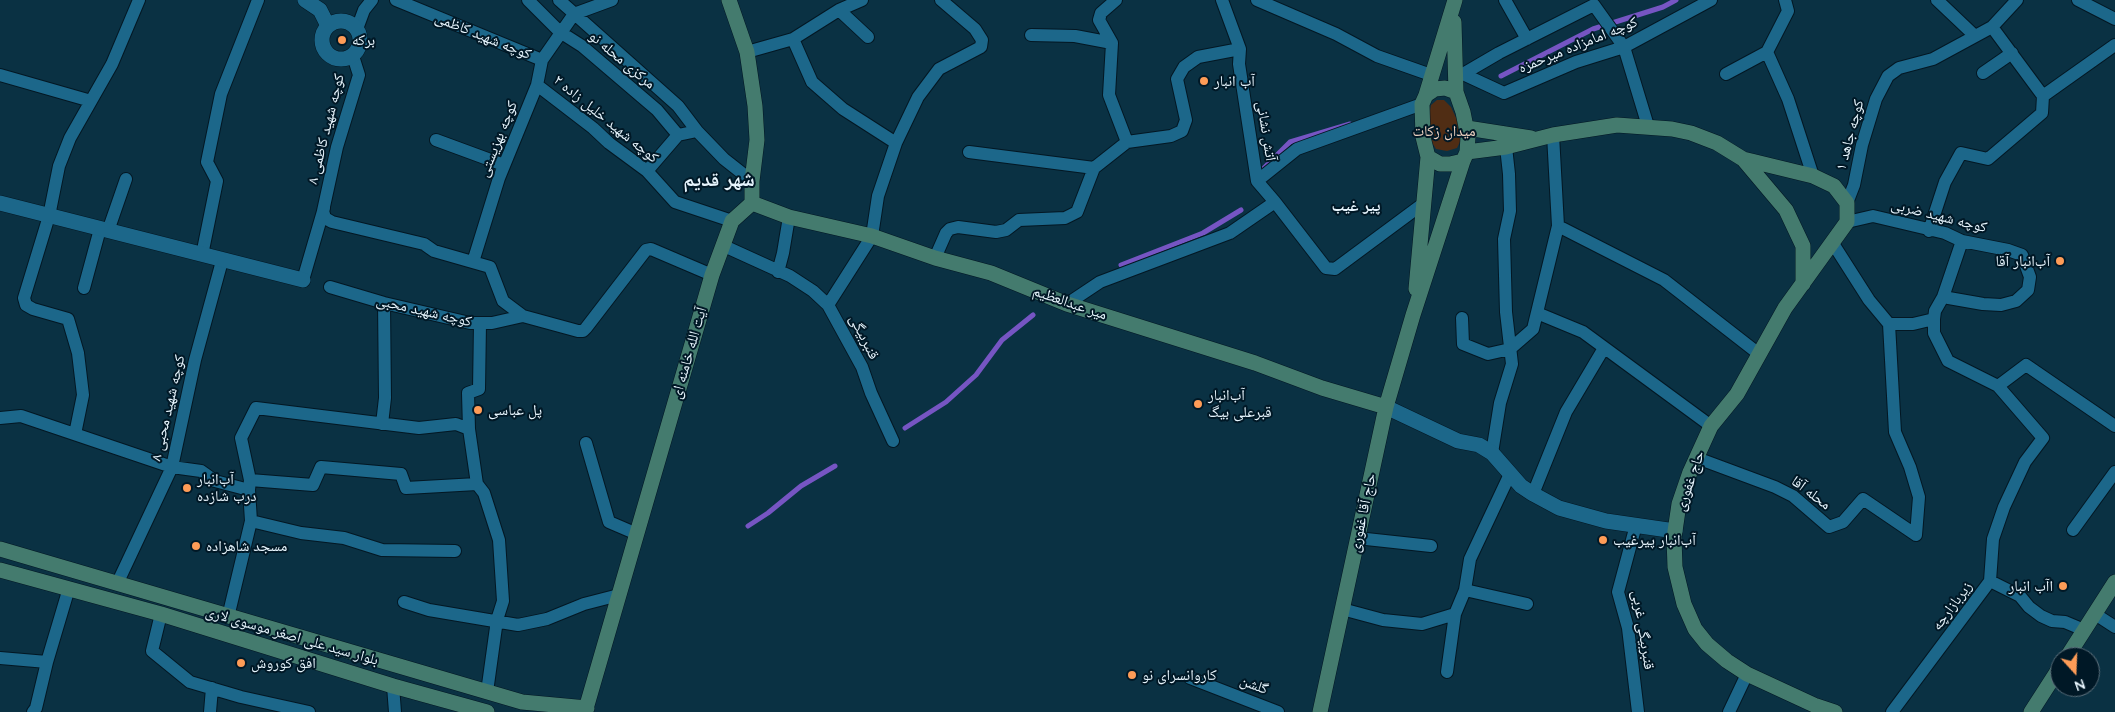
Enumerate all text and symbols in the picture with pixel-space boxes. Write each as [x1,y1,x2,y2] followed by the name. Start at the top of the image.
[432,8,534,64] street label: کوچه شهید کاظمی
[1516,13,1640,77] street label: کوچه امامزاده میرحمزه
[585,27,659,93] street label: مرکزی محله نو
[352,31,375,49] place label: برکه
[336,34,348,46] marker: برکه
[550,71,662,167] street label: کوچه شهید خلیل زاده ۲
[304,72,348,186] street label: کوچه شهید کاظمی ۸
[1214,72,1255,90] place label: آب انبار
[1198,75,1210,87] marker: آب انبار
[475,98,521,180] street label: کوچه بهزیستی
[1832,98,1868,172] street label: کوچه جاهد ۱
[1252,100,1280,162] street label: آتش نشانی
[1412,122,1476,140] park label: میدان زکات
[683,168,755,192] district label: شهر قدیم
[1889,195,1989,237] street label: کوچه شهید ضربی
[1331,196,1381,216] district label: پیر غیب
[1995,252,2050,270] place label: آب‌انبار آقا
[2054,255,2066,267] marker: آب‌انبار آقا
[1031,282,1109,324] street label: میر عبدالعظیم
[375,291,473,331] street label: کوچه شهید محبی
[667,305,711,401] street label: آیت الله خامنه ای
[845,312,883,362] street label: قنبربیگی
[147,353,189,463] street label: کوچه شهید محبی ۸
[1208,386,1272,421] place label: آب‌انبار قبرعلی بیگ
[1192,398,1204,410] marker: آب‌انبار قبرعلی بیگ
[488,401,542,419] place label: پل عباسی
[472,404,484,416] marker: پل عباسی
[1671,449,1709,513] street label: حاج غفوری
[197,470,256,505] place label: آب‌انبار درب شازده
[1346,472,1380,554] street label: حاج آقا غفوری
[1788,472,1834,514] street label: محله آقا
[181,482,193,494] marker: آب‌انبار درب شازده
[1613,531,1696,549] place label: آب‌انبار پیرغیب
[1597,534,1609,546] marker: آب‌انبار پیرغیب
[206,537,287,555] place label: مسجد شاهزاده
[190,540,202,552] marker: مسجد شاهزاده
[2009,577,2053,595] place label: اآب انبار
[1928,578,1976,634] street label: زیربازارچه
[2057,580,2069,592] marker: اآب انبار
[1628,589,1658,671] street label: قنبربیگی غربی
[203,603,381,669] street label: بلوار سید علی اصغر موسوی لاری
[2050,647,2100,697] north arrow
[251,654,316,672] place label: افق کوروش
[235,657,247,669] marker: افق کوروش
[1142,666,1217,684] place label: کاروانسرای نو
[1126,669,1138,681] marker: کاروانسرای نو
[1237,671,1271,699] street label: گلشن
[2072,675,2088,695] text: N

